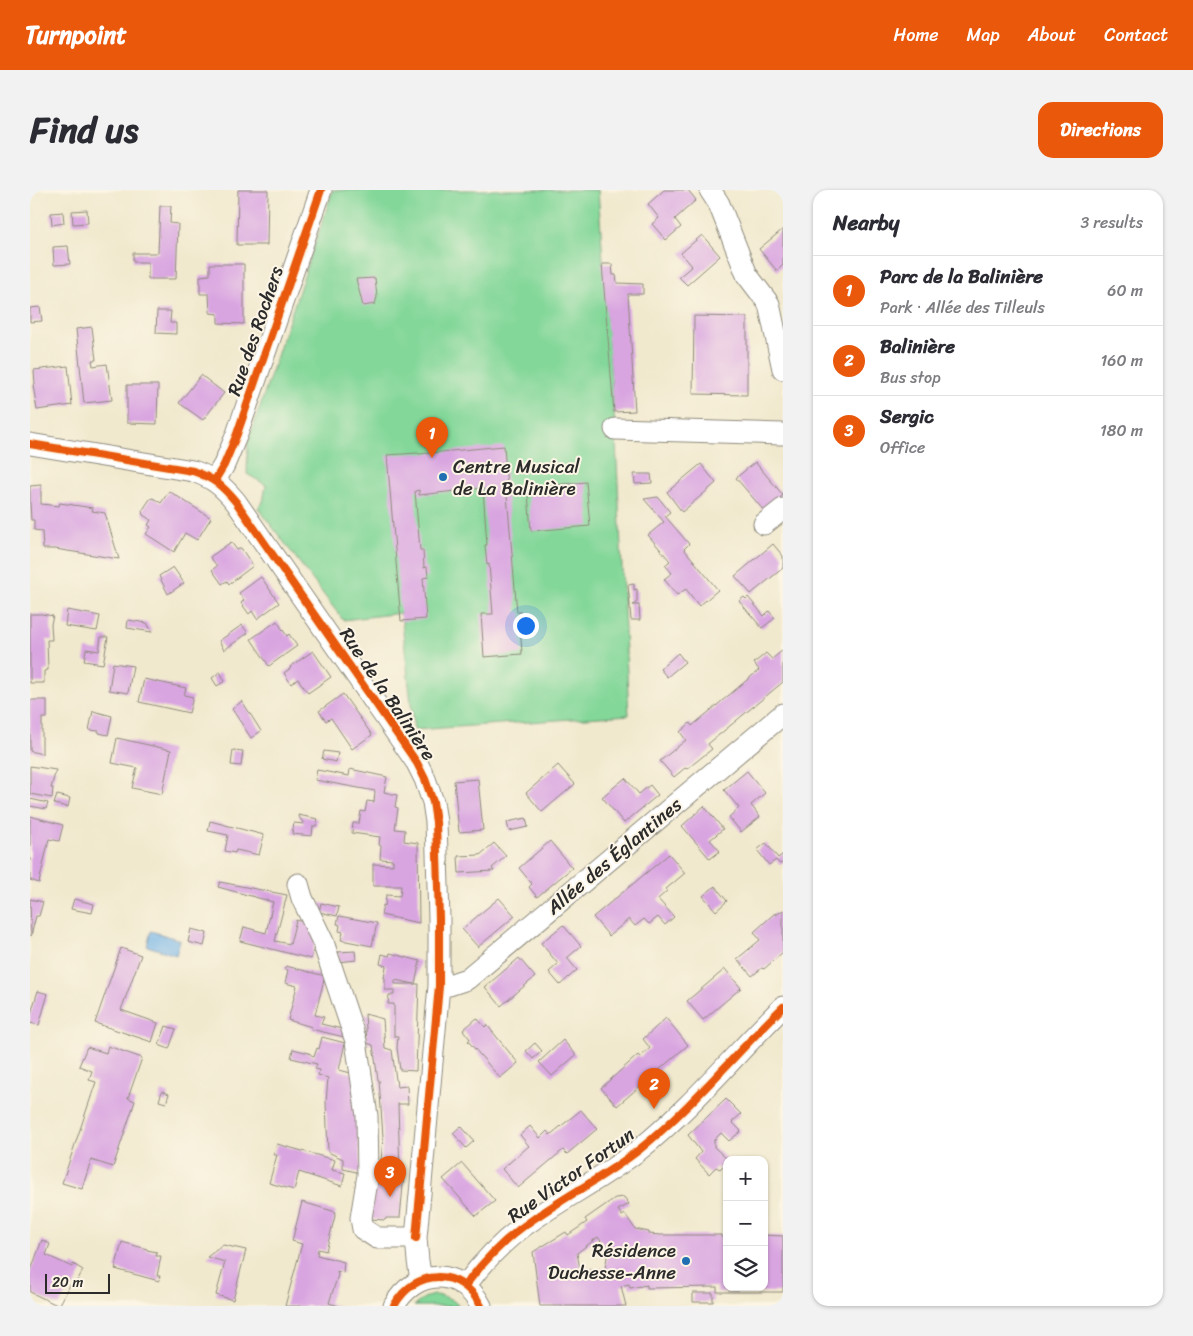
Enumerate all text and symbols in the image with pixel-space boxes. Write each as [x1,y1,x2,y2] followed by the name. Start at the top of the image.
[25,14,127,56] text: Turnpoint
[894,19,939,51] text: Home
[967,19,1000,51] text: Map
[1028,19,1076,51] text: About
[1104,19,1168,51] text: Contact
[30,99,138,161] text: Find us
[1038,102,1163,158] button: Directions
[833,204,899,242] text: Nearby
[1080,208,1143,237] text: 3 results
[880,260,1043,293] text: Parc de la Balinière
[217,261,293,400] street label: Rue des Rochers
[846,276,852,305] text: 1
[1107,276,1143,305] text: 60 m
[880,293,1045,322] text: Park · Allée des Tilleuls
[880,330,955,363] text: Balinière
[844,346,854,375] text: 2
[1100,346,1143,375] text: 160 m
[880,363,941,392] text: Bus stop
[880,400,934,433] text: Sergic
[845,416,853,445] text: 3
[1100,416,1143,445] text: 180 m
[416,417,448,458] pin: 1
[880,433,925,462] text: Office
[453,450,580,505] place label: Centre Musical de La Balinière
[437,471,449,483] marker: Centre Musical de La Balinière
[513,613,539,639] your location
[331,620,445,768] street label: Rue de la Balinière
[538,789,690,924] street label: Allée des Églantines
[638,1068,670,1109] pin: 2
[500,1119,642,1231] street label: Rue Victor Fortun
[374,1156,406,1197] pin: 3
[723,1156,768,1291] map controls
[723,1156,768,1201] button: +
[723,1201,768,1246] button: −
[548,1234,676,1289] place label: Résidence Duchesse-Anne
[723,1246,768,1291] button: layers
[680,1255,692,1267] marker: Résidence Duchesse-Anne
[52,1270,83,1295] text: 20 m
[45,1271,110,1294] scale bar

